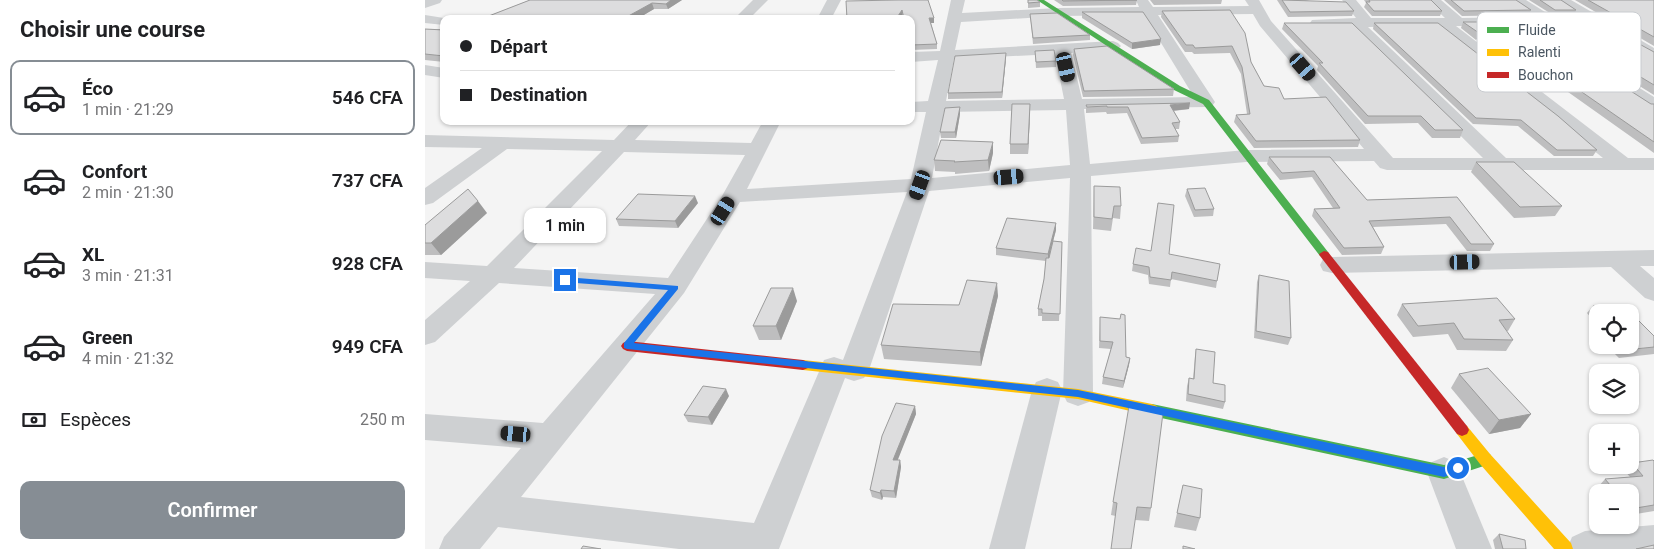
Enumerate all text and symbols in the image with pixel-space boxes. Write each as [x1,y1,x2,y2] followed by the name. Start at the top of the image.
[1477,12,1641,92] legend
[20,17,205,42] text: Choisir une course
[1518,22,1556,38] text: Fluide
[490,35,547,58] text: Départ
[1518,44,1561,60] text: Ralenti
[1055,51,1076,83] car
[1287,51,1318,83] car
[1518,67,1573,83] text: Bouchon
[22,75,67,120] icon: car
[82,77,113,100] text: Éco
[490,83,587,106] text: Destination
[332,86,403,109] text: 546 CFA
[82,100,174,119] text: 1 min · 21:29
[22,158,67,203] icon: car
[82,160,147,183] text: Confort
[907,168,932,202] car
[993,168,1024,186] car
[332,169,403,192] text: 737 CFA
[82,183,174,202] text: 2 min · 21:30
[708,194,737,228] car
[524,208,606,242] callout: 1 min
[545,216,585,235] text: 1 min
[22,241,67,286] icon: car
[82,243,104,266] text: XL
[332,252,403,275] text: 928 CFA
[1449,254,1480,270] car
[82,266,174,285] text: 3 min · 21:31
[554,269,576,291] route end
[1589,304,1639,534] map controls
[1589,304,1639,354] button: locate
[22,324,67,369] icon: car
[82,326,133,349] text: Green
[332,335,403,358] text: 949 CFA
[82,349,174,368] text: 4 min · 21:32
[1589,364,1639,414] button: layers
[20,406,48,434] icon: cash
[60,408,131,431] text: Espèces
[360,410,405,429] text: 250 m
[1589,424,1639,474] button: +
[500,425,531,443] car
[1447,457,1469,479] route start
[20,481,405,539] button: Confirmer
[1589,484,1639,534] button: −

